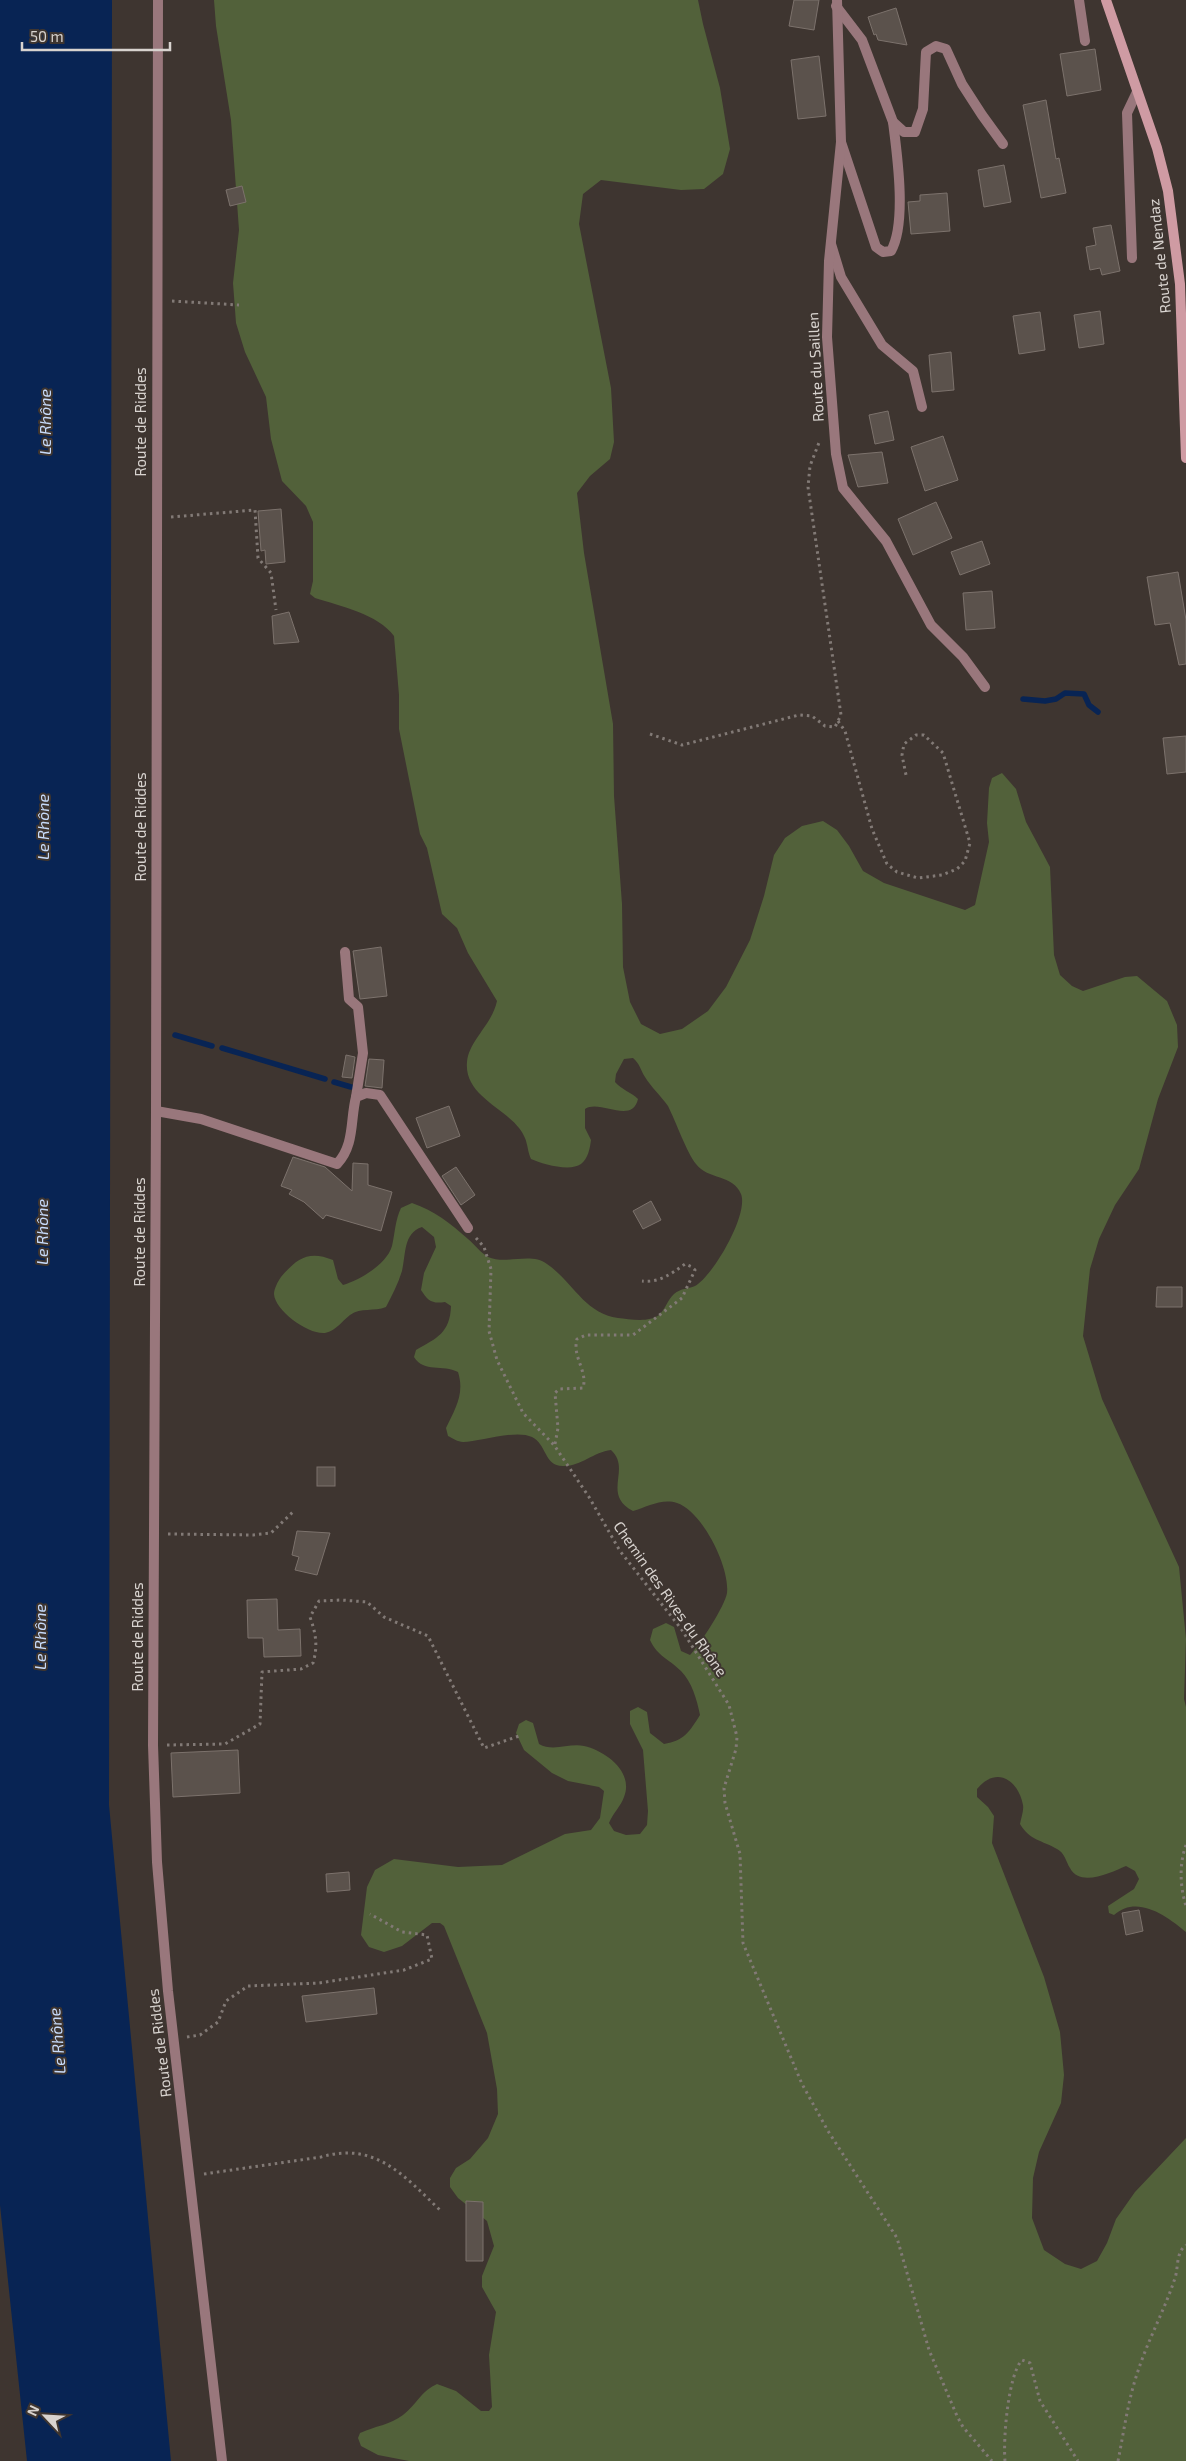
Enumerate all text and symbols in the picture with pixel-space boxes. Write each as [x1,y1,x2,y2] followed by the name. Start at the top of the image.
[22,20,170,52] scale bar
[30,27,64,45] text: 50 m
[1144,198,1174,314] street label: Route de Nendaz
[803,312,827,422] street label: Route du Saillen
[131,367,149,477] street label: Route de Riddes
[35,389,54,455] water label: Le Rhône
[131,772,149,882] street label: Route de Riddes
[33,794,52,860] water label: Le Rhône
[130,1177,148,1287] street label: Route de Riddes
[32,1199,51,1265] water label: Le Rhône
[610,1517,731,1680] street label: Chemin des Rives du Rhône
[128,1582,146,1692] street label: Route de Riddes
[30,1604,49,1670] water label: Le Rhône
[143,1988,175,2098] street label: Route de Riddes
[44,2007,69,2075] water label: Le Rhône
[20,2391,70,2441] north arrow
[23,2402,43,2418] text: N

